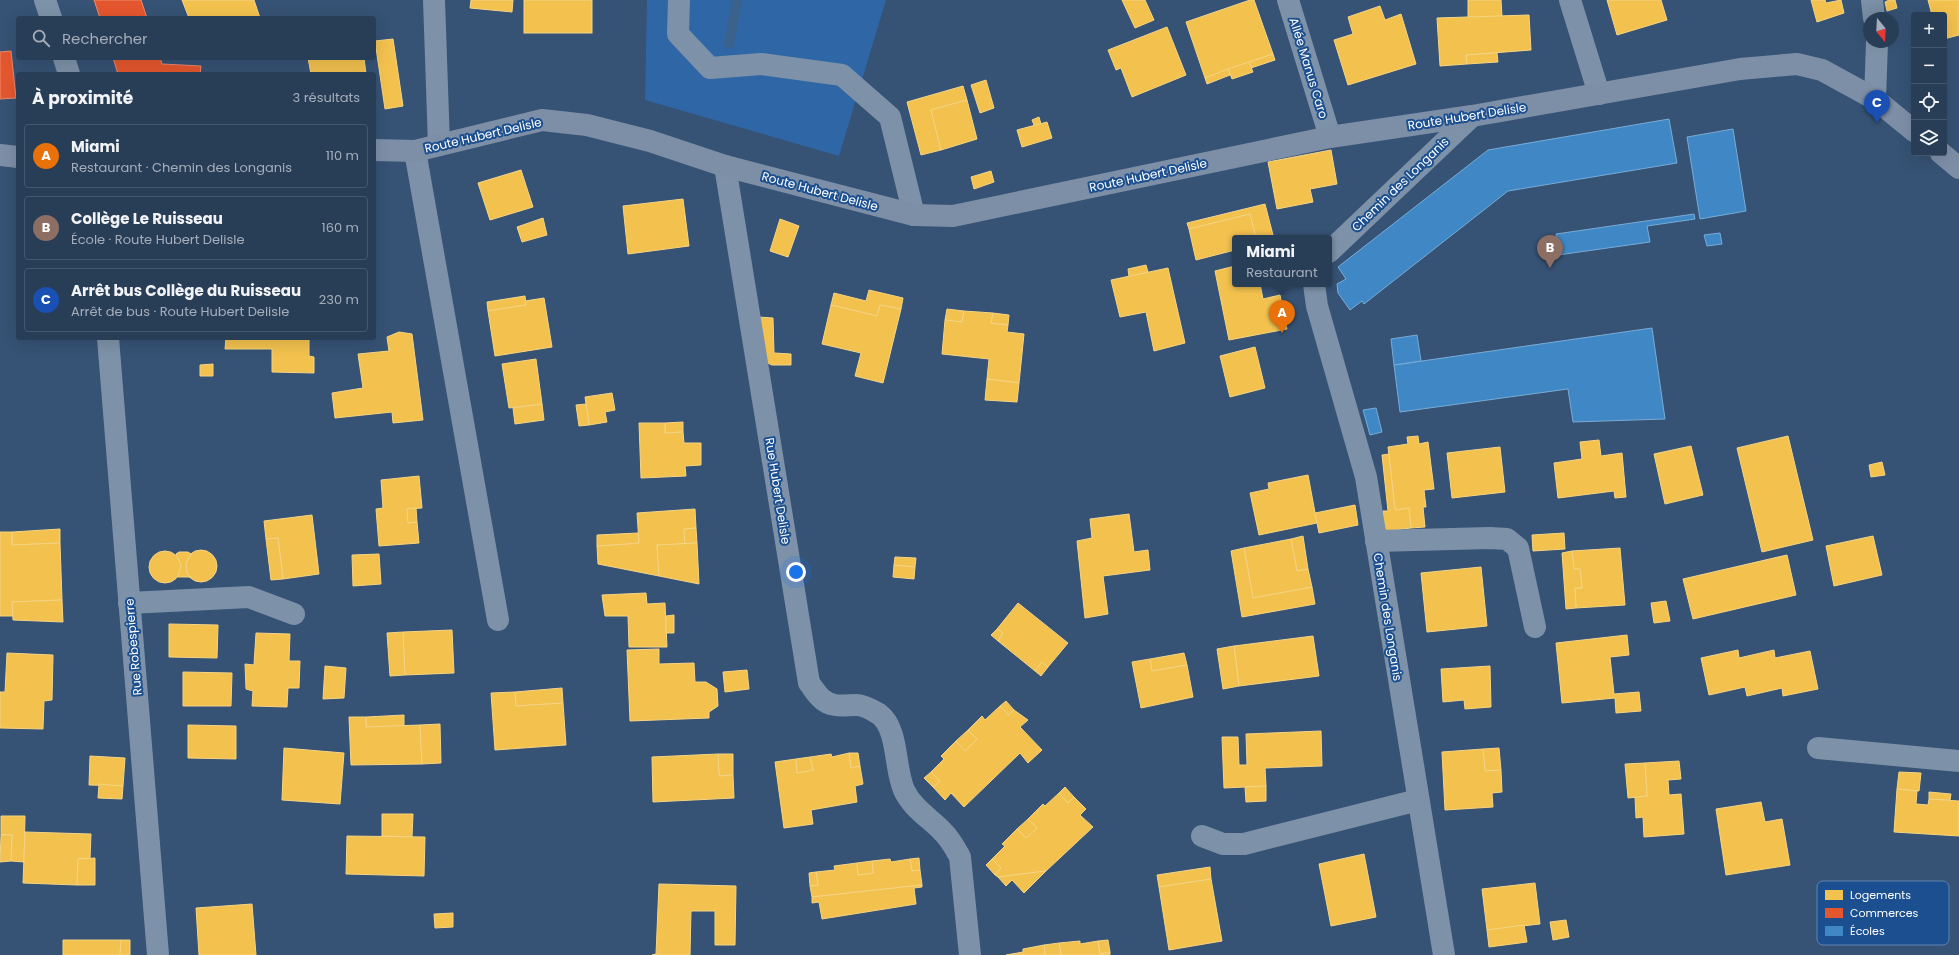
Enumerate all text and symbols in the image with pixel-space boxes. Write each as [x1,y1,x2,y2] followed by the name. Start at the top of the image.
[1863,12,1899,48] north arrow
[1911,12,1947,156] map controls
[1911,12,1947,48] button: +
[1286,15,1333,121] street label: Allée Manus Caro
[16,16,376,60] search box
[30,27,52,49] icon: search
[62,28,148,49] text: Rechercher
[1911,48,1947,84] button: −
[1911,84,1947,120] button: locate
[32,86,133,110] text: À proximité
[293,88,360,107] text: 3 résultats
[1864,90,1890,123] pin: C
[1407,98,1527,134] street label: Route Hubert Delisle
[423,113,543,157] street label: Route Hubert Delisle
[1911,120,1947,156] button: layers
[1348,133,1452,235] street label: Chemin des Longanis
[71,136,120,157] text: Miami
[41,146,51,165] text: A
[326,146,359,165] text: 110 m
[1088,154,1208,196] street label: Route Hubert Delisle
[71,158,292,177] text: Restaurant · Chemin des Longanis
[760,167,880,215] street label: Route Hubert Delisle
[71,208,223,229] text: Collège Le Ruisseau
[42,218,50,237] text: B
[322,218,359,237] text: 160 m
[71,230,245,249] text: École · Route Hubert Delisle
[1232,235,1332,287] popup
[1537,235,1563,268] pin: B
[1246,241,1295,262] text: Miami
[1246,263,1318,282] text: Restaurant
[71,280,301,301] text: Arrêt bus Collège du Ruisseau
[41,290,51,309] text: C
[319,290,359,309] text: 230 m
[1269,300,1295,333] pin: A
[71,302,289,321] text: Arrêt de bus · Route Hubert Delisle
[761,436,795,546] street label: Rue Hubert Delisle
[1369,552,1407,682] street label: Chemin des Longanis
[786,562,806,582] your location
[120,598,146,696] street label: Rue Robespierre
[1817,881,1949,945] legend
[1850,887,1911,903] text: Logements
[1850,905,1919,921] text: Commerces
[1850,923,1885,939] text: Écoles

